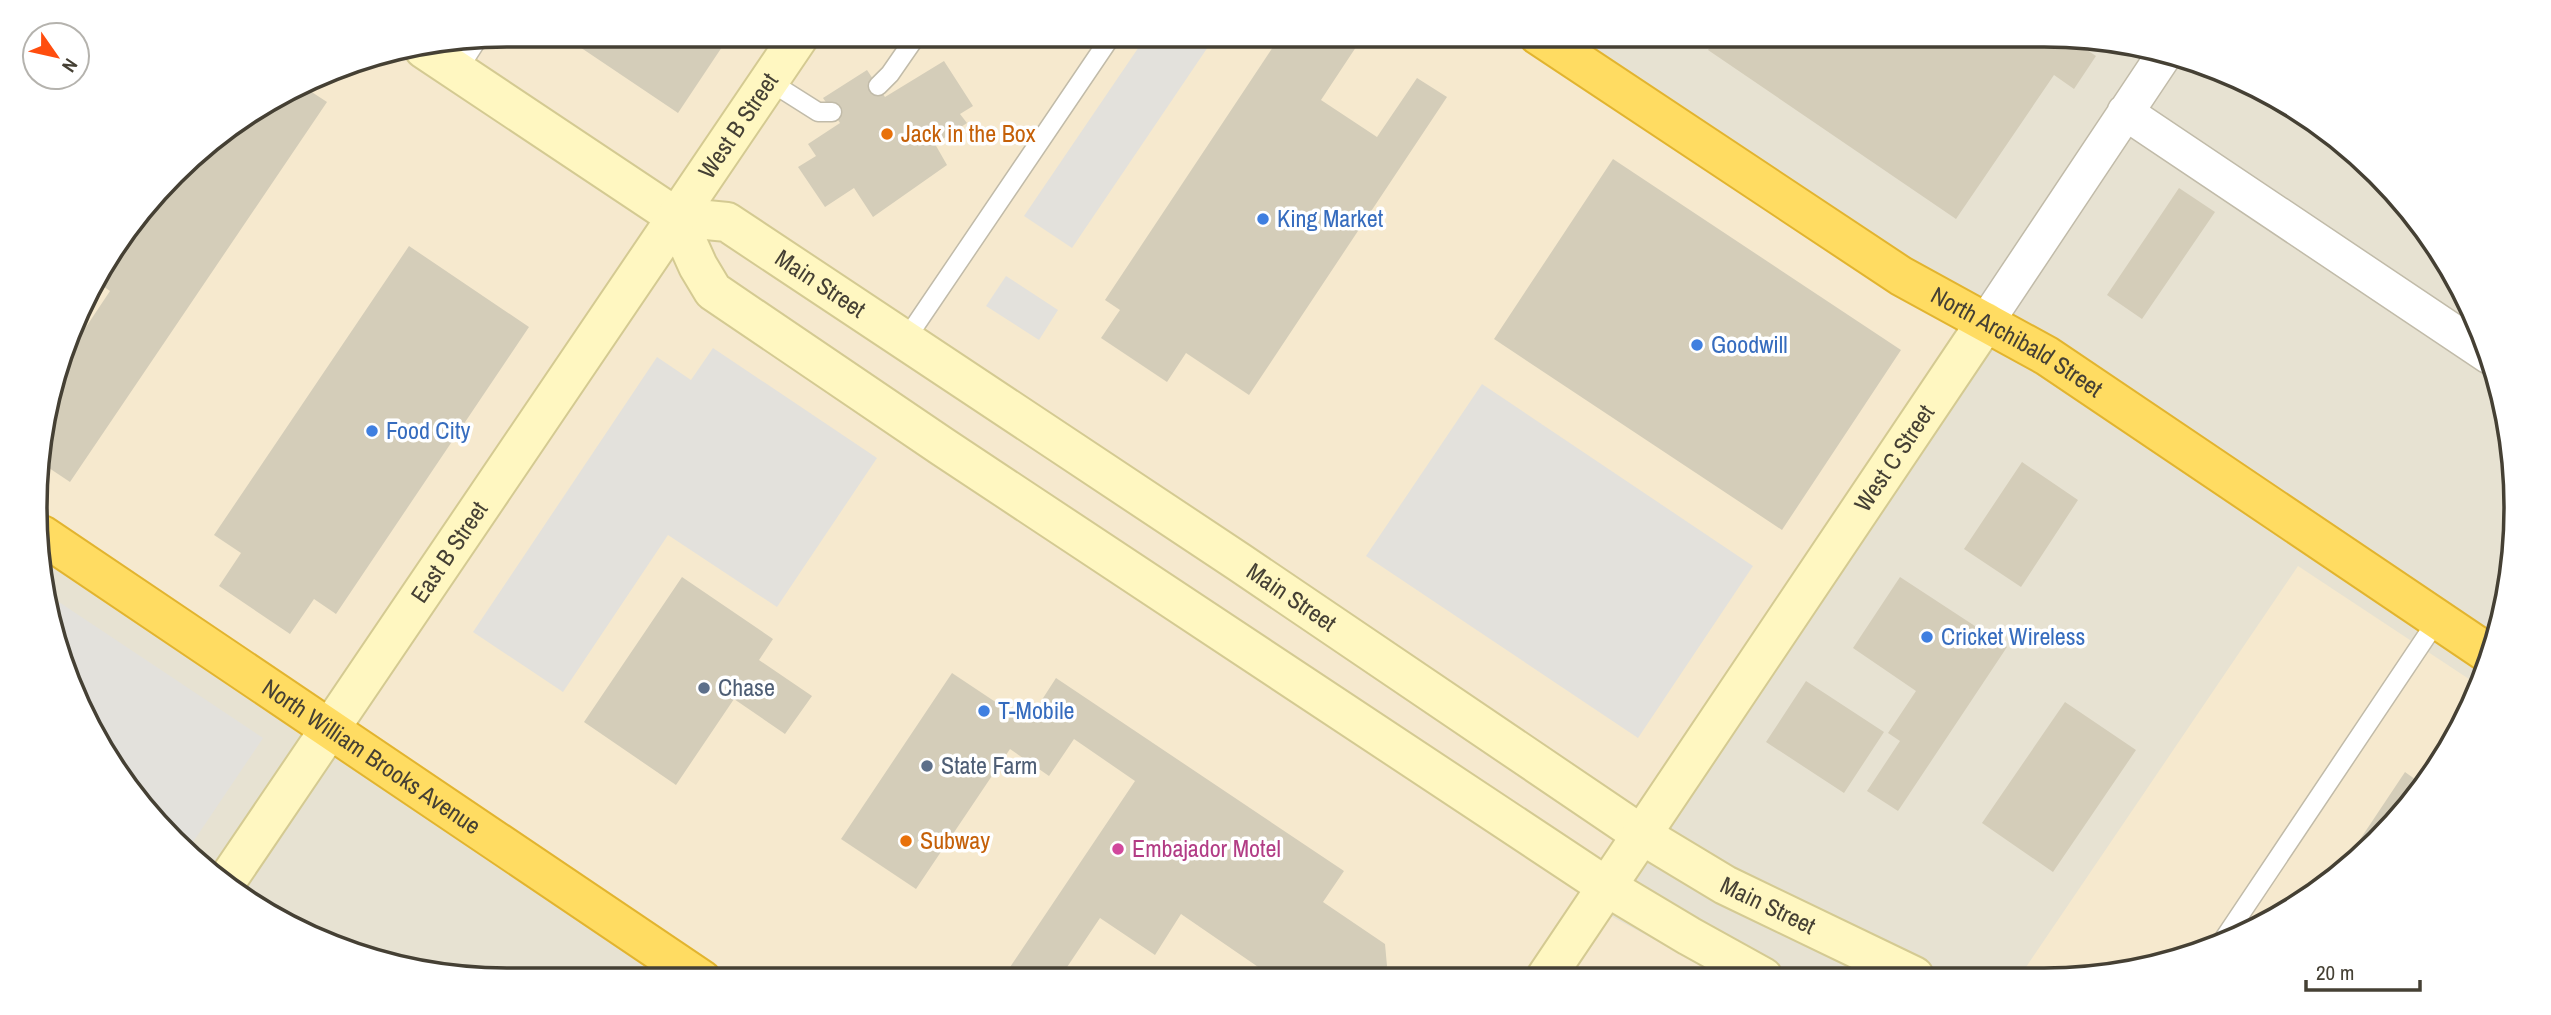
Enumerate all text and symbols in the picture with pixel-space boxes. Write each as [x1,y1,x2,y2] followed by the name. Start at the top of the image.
[21,21,91,91] north arrow
[56,54,84,77] text: N
[690,66,785,184] street label: West B Street
[901,117,1036,149] place label: Jack in the Box
[879,126,895,142] marker: Jack in the Box
[1277,202,1384,234] place label: King Market
[1255,211,1271,227] marker: King Market
[769,242,872,325] street label: Main Street
[1926,279,2110,404] street label: North Archibald Street
[1711,328,1788,360] place label: Goodwill
[1689,337,1705,353] marker: Goodwill
[1846,398,1941,517] street label: West C Street
[386,414,471,446] place label: Food City
[364,423,380,439] marker: Food City
[403,494,495,609] street label: East B Street
[1241,555,1344,639] street label: Main Street
[1941,620,2085,652] place label: Cricket Wireless
[1919,629,1935,645] marker: Cricket Wireless
[256,671,487,841] street label: North William Brooks Avenue
[718,671,775,703] place label: Chase
[696,680,712,696] marker: Chase
[998,694,1075,726] place label: T-Mobile
[976,703,992,719] marker: T-Mobile
[941,749,1037,781] place label: State Farm
[919,758,935,774] marker: State Farm
[920,824,990,856] place label: Subway
[1132,832,1281,864] place label: Embajador Motel
[898,833,914,849] marker: Subway
[1110,841,1126,857] marker: Embajador Motel
[1716,868,1822,941] street label: Main Street
[2306,948,2420,992] scale bar
[2316,958,2354,987] text: 20 m

